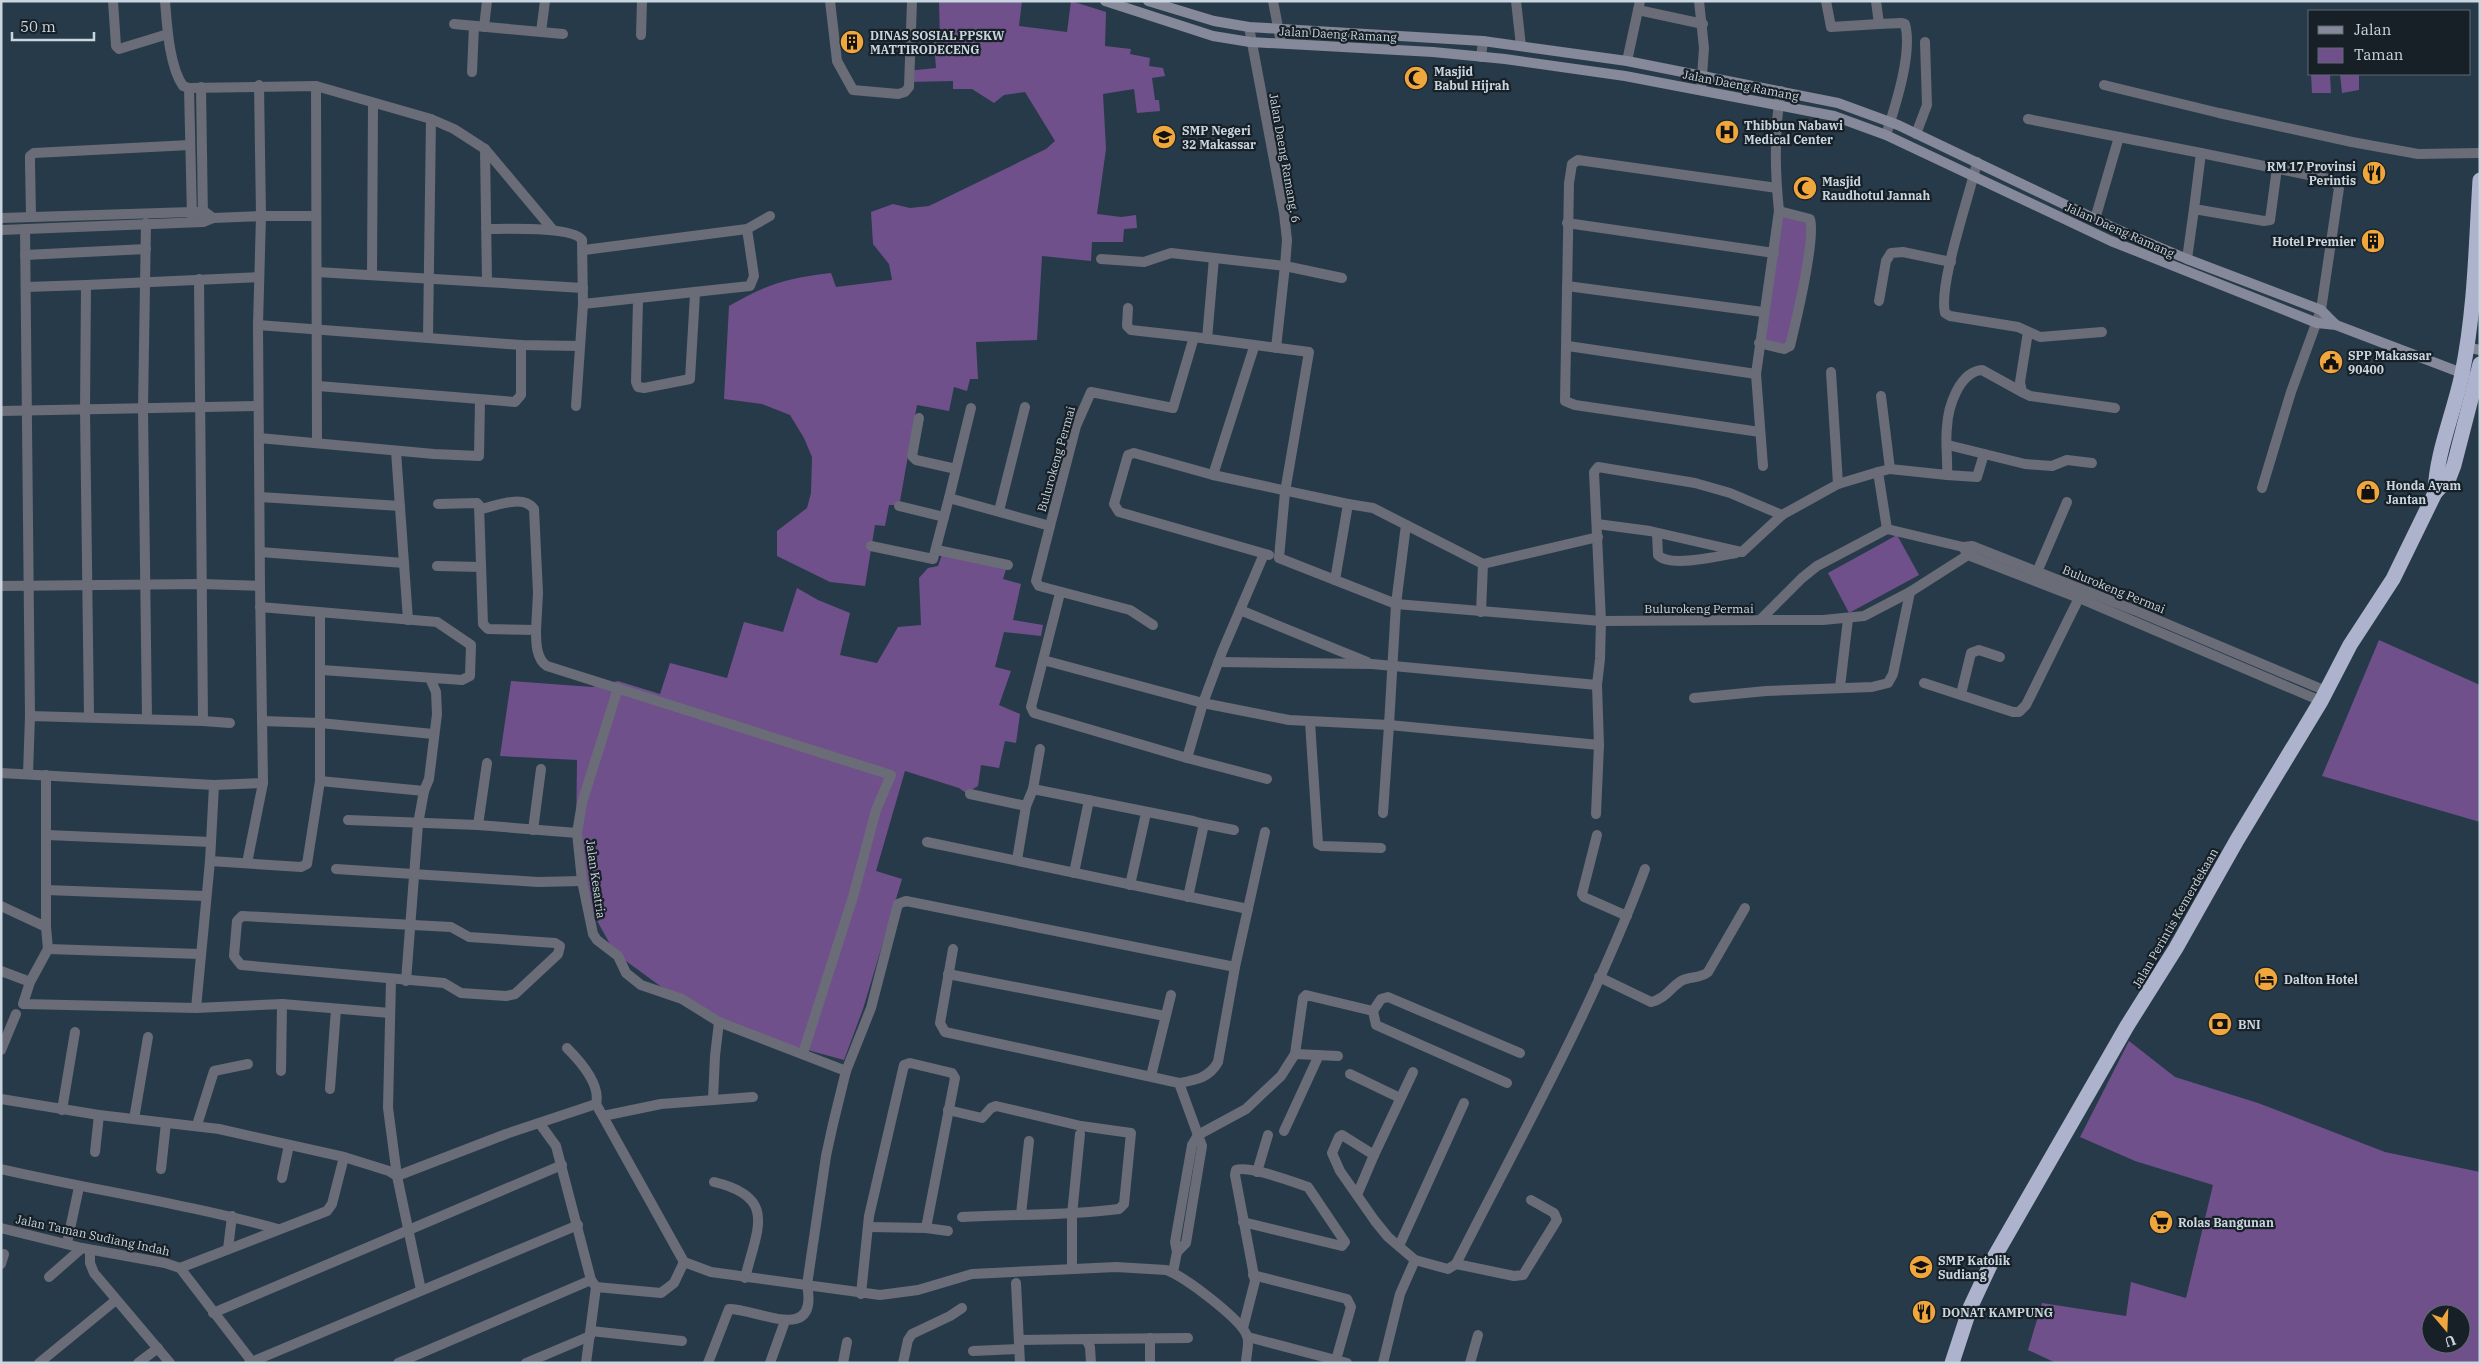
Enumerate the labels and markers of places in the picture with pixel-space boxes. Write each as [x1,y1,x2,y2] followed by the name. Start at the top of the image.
[870,28,1005,57] place label: DINAS SOSIAL PPSKW MATTIRODECENG
[839,29,865,55] building icon: DINAS SOSIAL PPSKW MATTIRODECENG
[1434,64,1510,93] place label: Masjid Babul Hijrah
[1403,65,1429,91] mosque icon: Masjid Babul Hijrah
[1744,118,1843,147] place label: Thibbun Nabawi Medical Center
[1714,119,1740,145] hospital icon: Thibbun Nabawi Medical Center
[1182,123,1256,152] place label: SMP Negeri 32 Makassar
[1151,124,1177,150] school or university icon: SMP Negeri 32 Makassar
[2267,159,2356,188] place label: RM 17 Provinsi Perintis
[2361,160,2387,186] restaurant icon: RM 17 Provinsi Perintis
[1822,174,1930,203] place label: Masjid Raudhotul Jannah
[1792,175,1818,201] mosque icon: Masjid Raudhotul Jannah
[2360,228,2386,254] building icon: Hotel Premier
[2272,234,2356,249] place label: Hotel Premier
[2348,348,2432,377] place label: SPP Makassar 90400
[2318,349,2344,375] public building icon: SPP Makassar 90400
[2386,478,2461,507] place label: Honda Ayam Jantan
[2355,479,2381,505] shop icon: Honda Ayam Jantan
[2253,966,2279,992] hotel icon: Dalton Hotel
[2284,972,2358,987] place label: Dalton Hotel
[2207,1011,2233,1037] bank icon: BNI
[2238,1017,2261,1032] place label: BNI
[2148,1209,2174,1235] supermarket icon: Rolas Bangunan
[2178,1215,2274,1230] place label: Rolas Bangunan
[1938,1253,2011,1282] place label: SMP Katolik Sudiang
[1908,1254,1934,1280] school or university icon: SMP Katolik Sudiang
[1911,1299,1937,1325] restaurant icon: DONAT KAMPUNG
[1942,1305,2053,1320] place label: DONAT KAMPUNG

